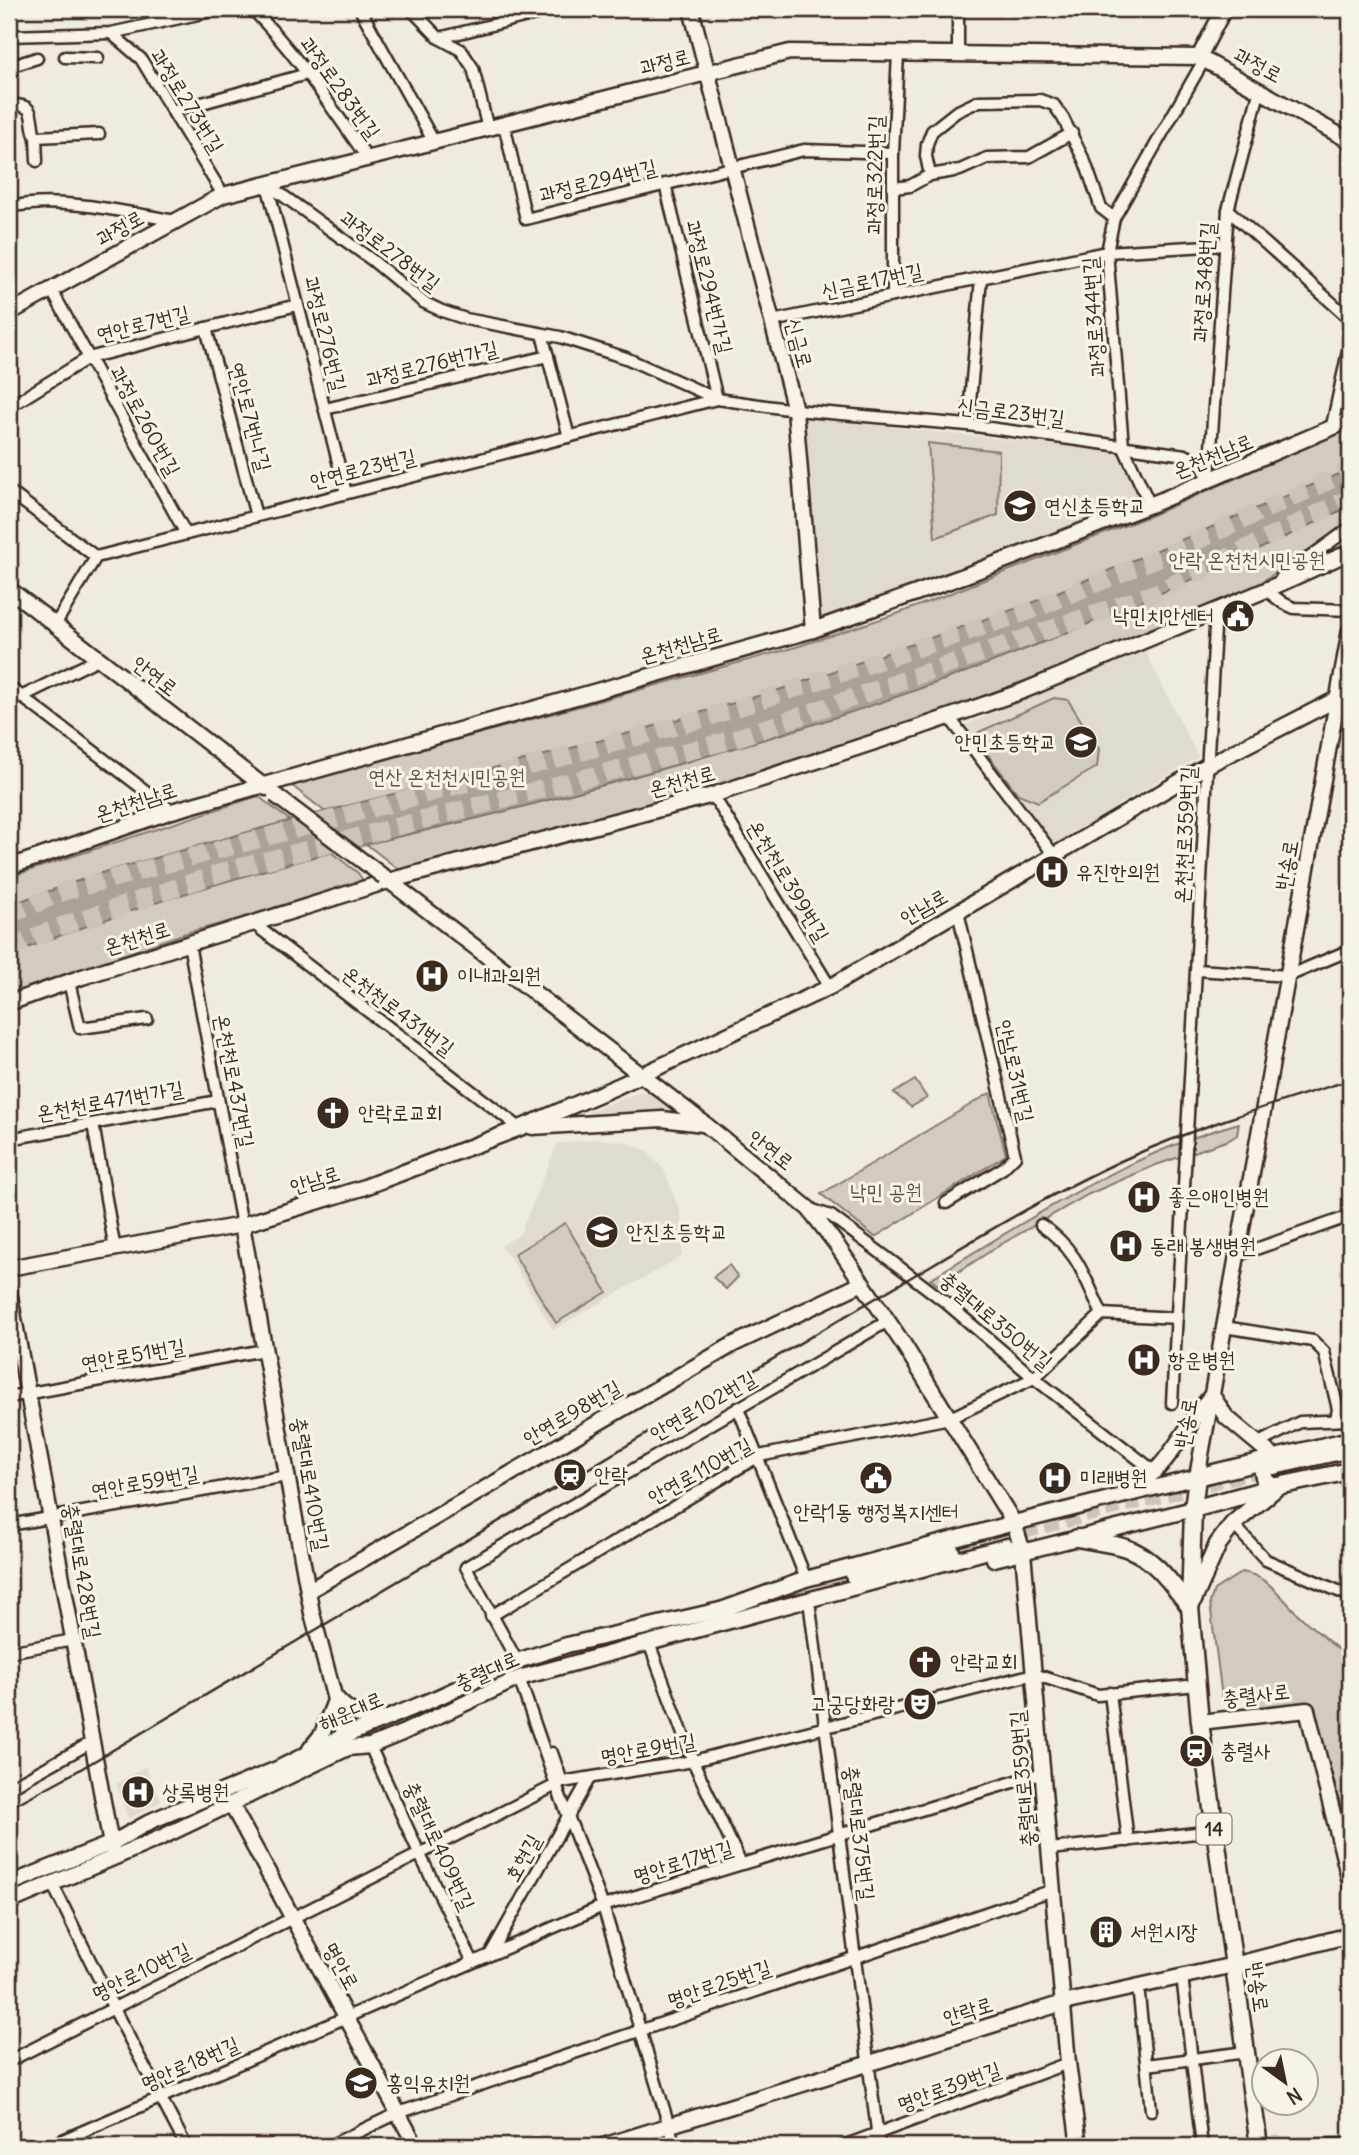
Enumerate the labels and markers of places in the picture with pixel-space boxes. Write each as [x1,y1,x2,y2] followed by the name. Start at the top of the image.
[1001,487,1039,525] school or university icon: 연신초등학교
[1044,492,1145,519] place label: 연신초등학교
[1219,597,1257,635] public building icon: 낙민치안센터
[1113,602,1214,629] place label: 낙민치안센터
[1062,723,1100,761] school or university icon: 안민초등학교
[955,728,1056,755] place label: 안민초등학교
[1033,853,1071,891] hospital icon: 유진한의원
[1076,858,1161,885] place label: 유진한의원
[413,957,451,995] hospital icon: 이내과의원
[457,962,542,989] place label: 이내과의원
[314,1094,352,1132] church icon: 안락로교회
[358,1099,443,1126] place label: 안락로교회
[1125,1178,1163,1216] hospital icon: 좋은애인병원
[1168,1183,1269,1210] place label: 좋은애인병원
[583,1213,621,1251] school or university icon: 안진초등학교
[626,1218,727,1245] place label: 안진초등학교
[1107,1227,1145,1265] hospital icon: 동래 봉생병원
[1150,1232,1256,1259] place label: 동래 봉생병원
[1125,1341,1163,1379] hospital icon: 항운병원
[1168,1346,1236,1373] place label: 항운병원
[551,1456,589,1494] station icon: 안락
[857,1459,895,1497] public building icon: 안락1동 행정복지센터
[1036,1459,1074,1497] hospital icon: 미래병원
[594,1461,628,1488] place label: 안락
[1080,1464,1148,1491] place label: 미래병원
[793,1498,959,1525] place label: 안락1동 행정복지센터
[906,1643,944,1681] church icon: 안락교회
[950,1648,1018,1675] place label: 안락교회
[901,1685,939,1723] theatre icon: 고궁당화랑
[811,1690,895,1717] place label: 고궁당화랑
[1177,1732,1215,1770] station icon: 충렬사
[1220,1737,1271,1764] place label: 충렬사
[119,1773,157,1811] hospital icon: 상록병원
[162,1778,230,1805] place label: 상록병원
[1087,1913,1125,1951] building icon: 서원시장
[1130,1918,1198,1945] place label: 서원시장
[342,2064,380,2102] school or university icon: 홍익유치원
[386,2069,471,2096] place label: 홍익유치원

